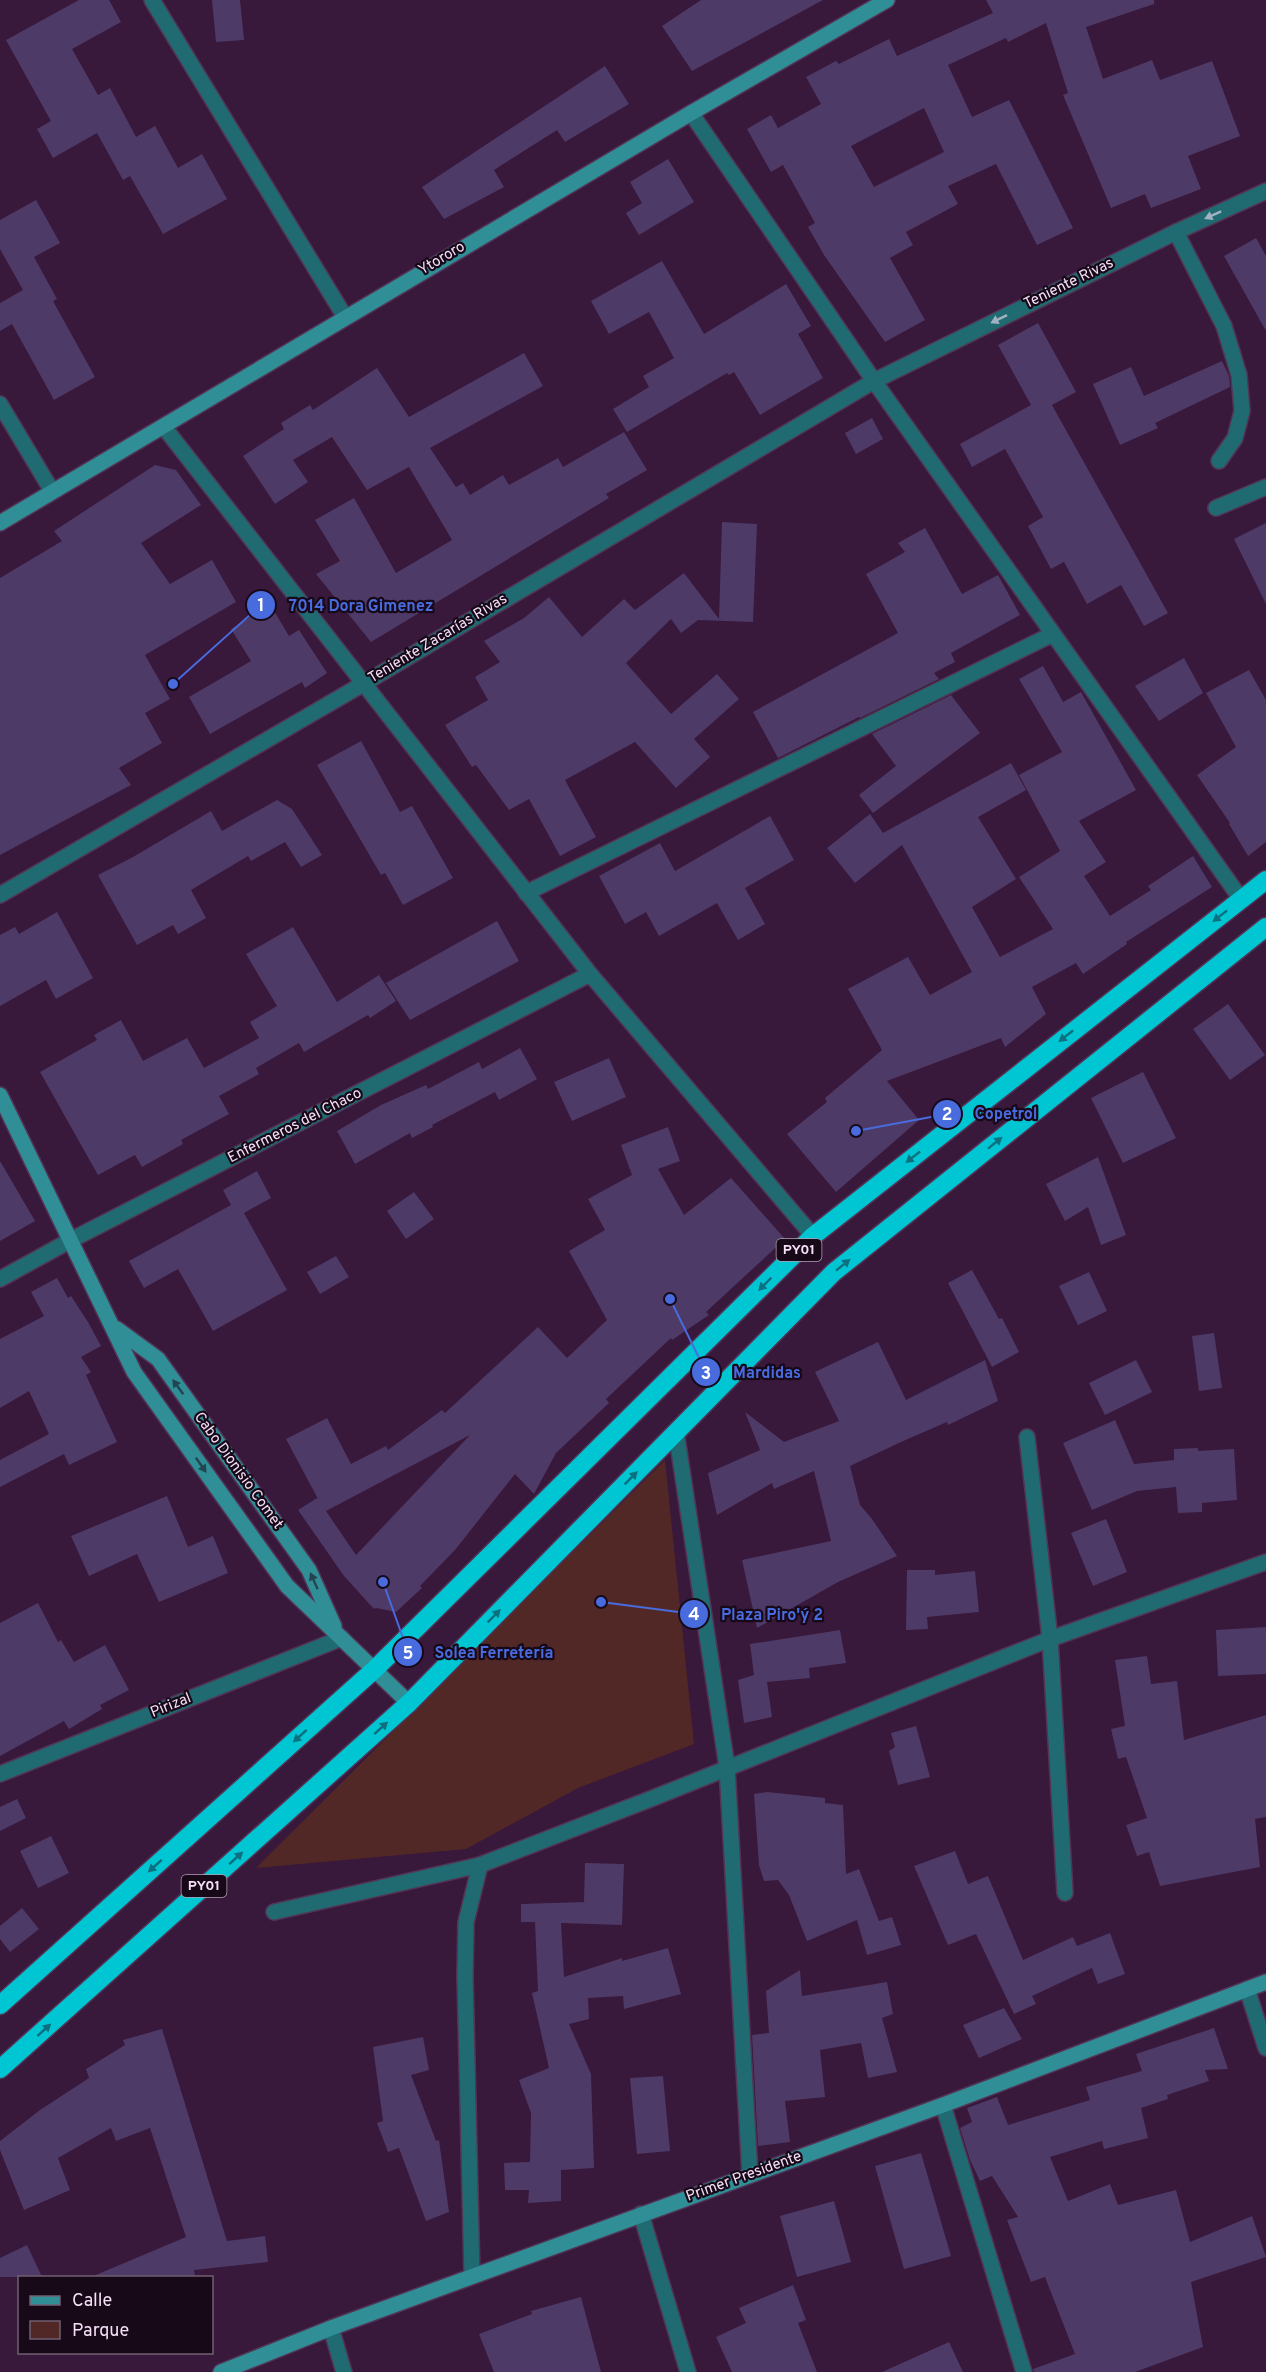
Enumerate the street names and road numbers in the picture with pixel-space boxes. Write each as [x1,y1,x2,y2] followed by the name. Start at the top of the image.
[415,238,469,280] street label: Ytororo
[1021,254,1117,314] street label: Teniente Rivas
[365,590,511,688] street label: Teniente Zacarías Rivas
[225,1084,365,1168] street label: Enfermeros del Chaco
[776,1239,822,1261] road number: PY01
[189,1409,287,1533] street label: Cabo Dionisio Comet
[148,1689,194,1723] street label: Pirizal
[182,1875,226,1897] road number: PY01
[684,2147,804,2207] street label: Primer Presidente

